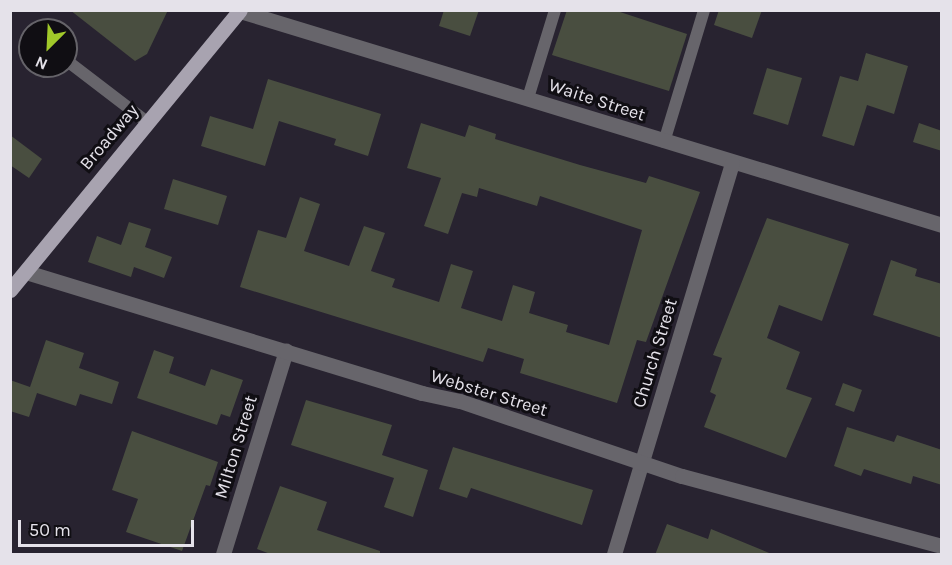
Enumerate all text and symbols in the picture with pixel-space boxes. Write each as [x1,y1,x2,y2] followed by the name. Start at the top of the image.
[18,18,78,78] north arrow
[32,52,50,74] text: N
[546,74,648,126] street label: Waite Street
[75,100,143,174] street label: Broadway
[628,296,682,410] street label: Church Street
[428,365,550,421] street label: Webster Street
[210,393,262,501] street label: Milton Street
[21,508,196,546] scale bar
[29,519,71,541] text: 50 m

